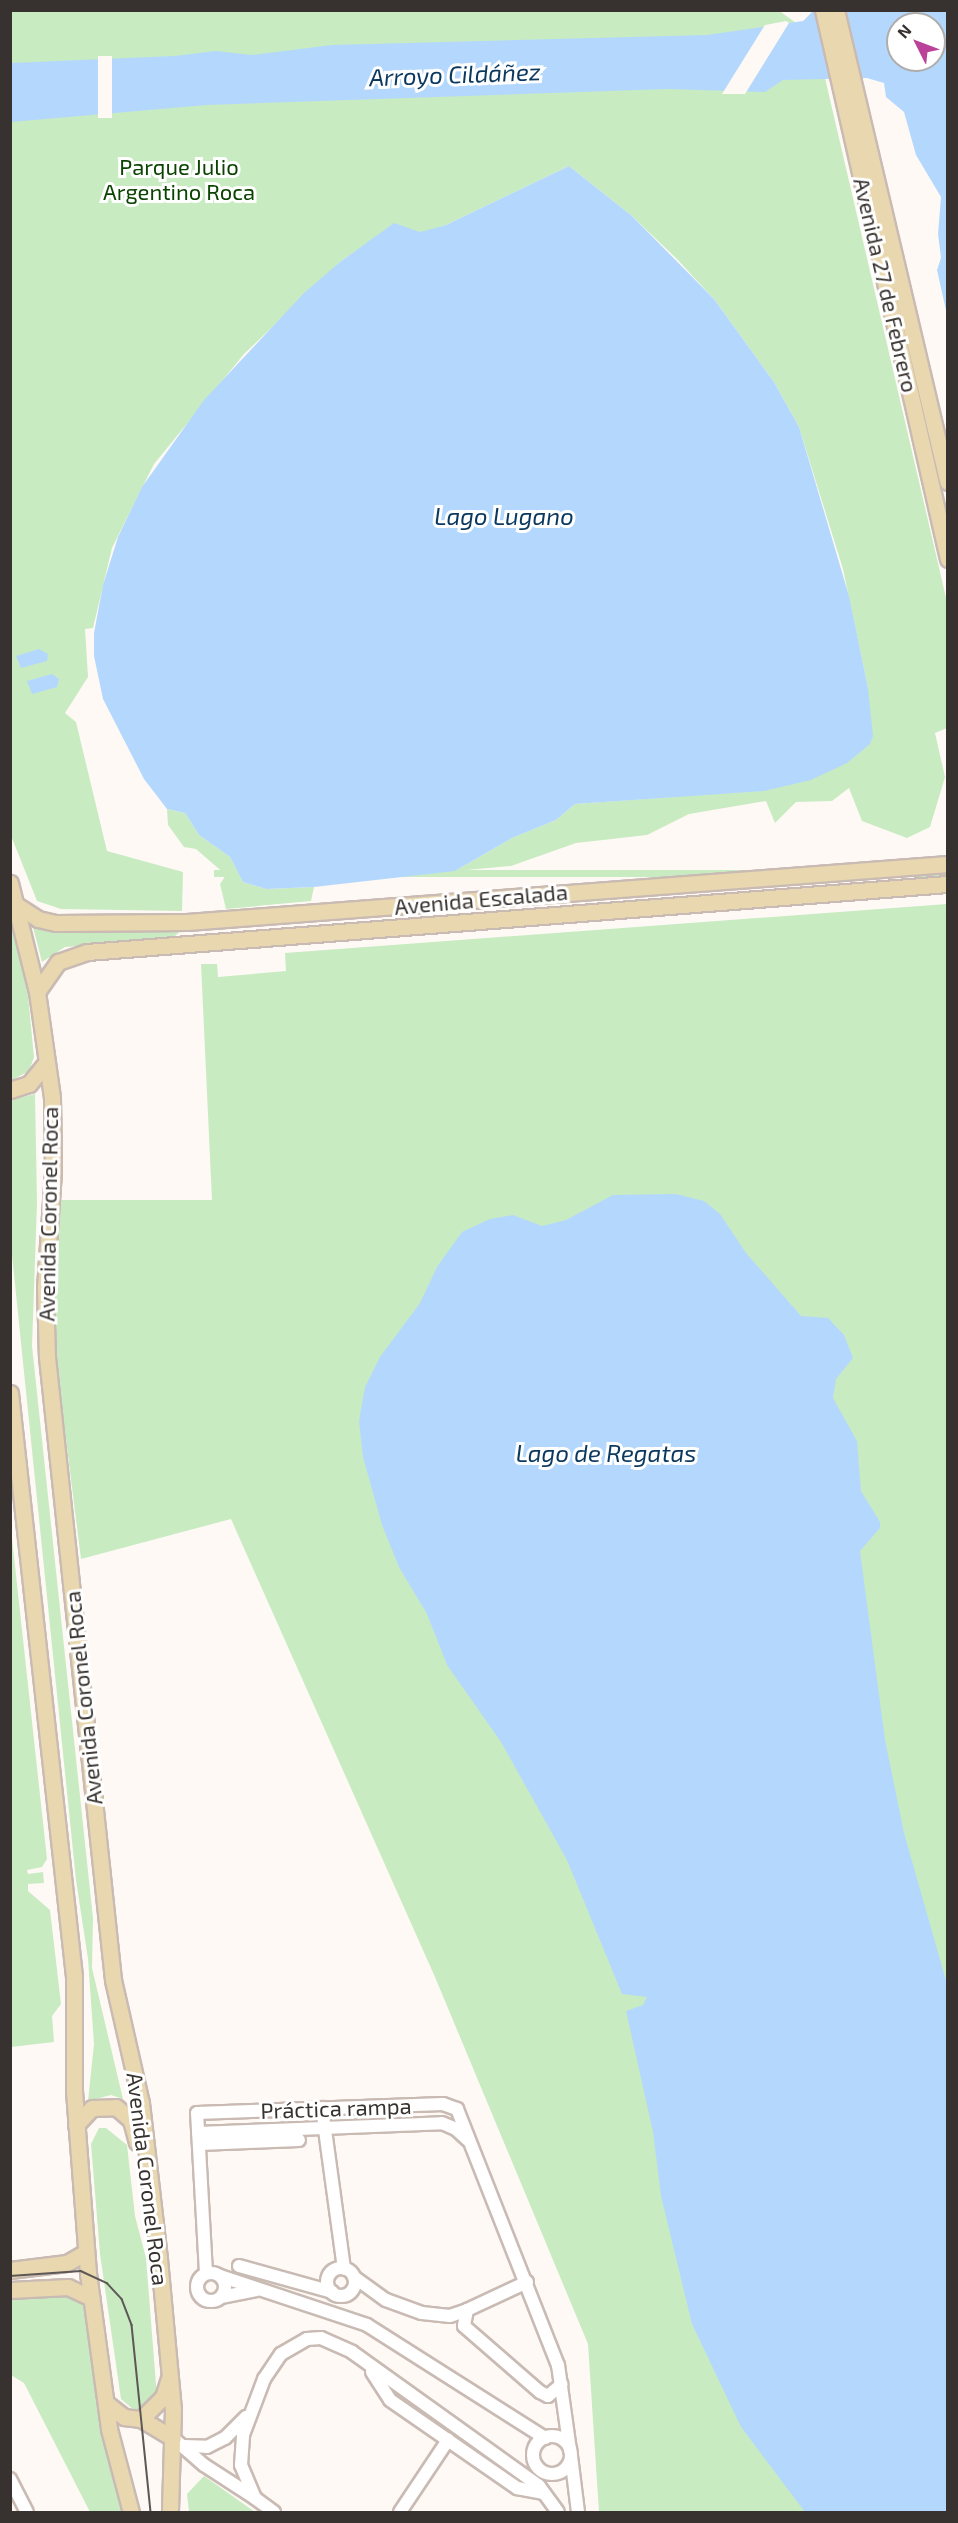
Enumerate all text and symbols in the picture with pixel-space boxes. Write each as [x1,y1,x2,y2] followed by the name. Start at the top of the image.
[886,12,946,72] north arrow
[893,20,915,42] text: N
[369,57,541,91] water label: Arroyo Cildáñez
[103,153,255,204] park label: Parque Julio Argentino Roca
[848,175,924,395] street label: Avenida 27 de Febrero
[434,502,574,530] water label: Lago Lugano
[393,878,569,920] street label: Avenida Escalada
[33,1106,63,1322] street label: Avenida Coronel Roca
[516,1439,696,1467] water label: Lago de Regatas
[59,1590,107,1806] street label: Avenida Coronel Roca
[122,2071,174,2287] street label: Avenida Coronel Roca
[260,2092,412,2124] street label: Práctica rampa

